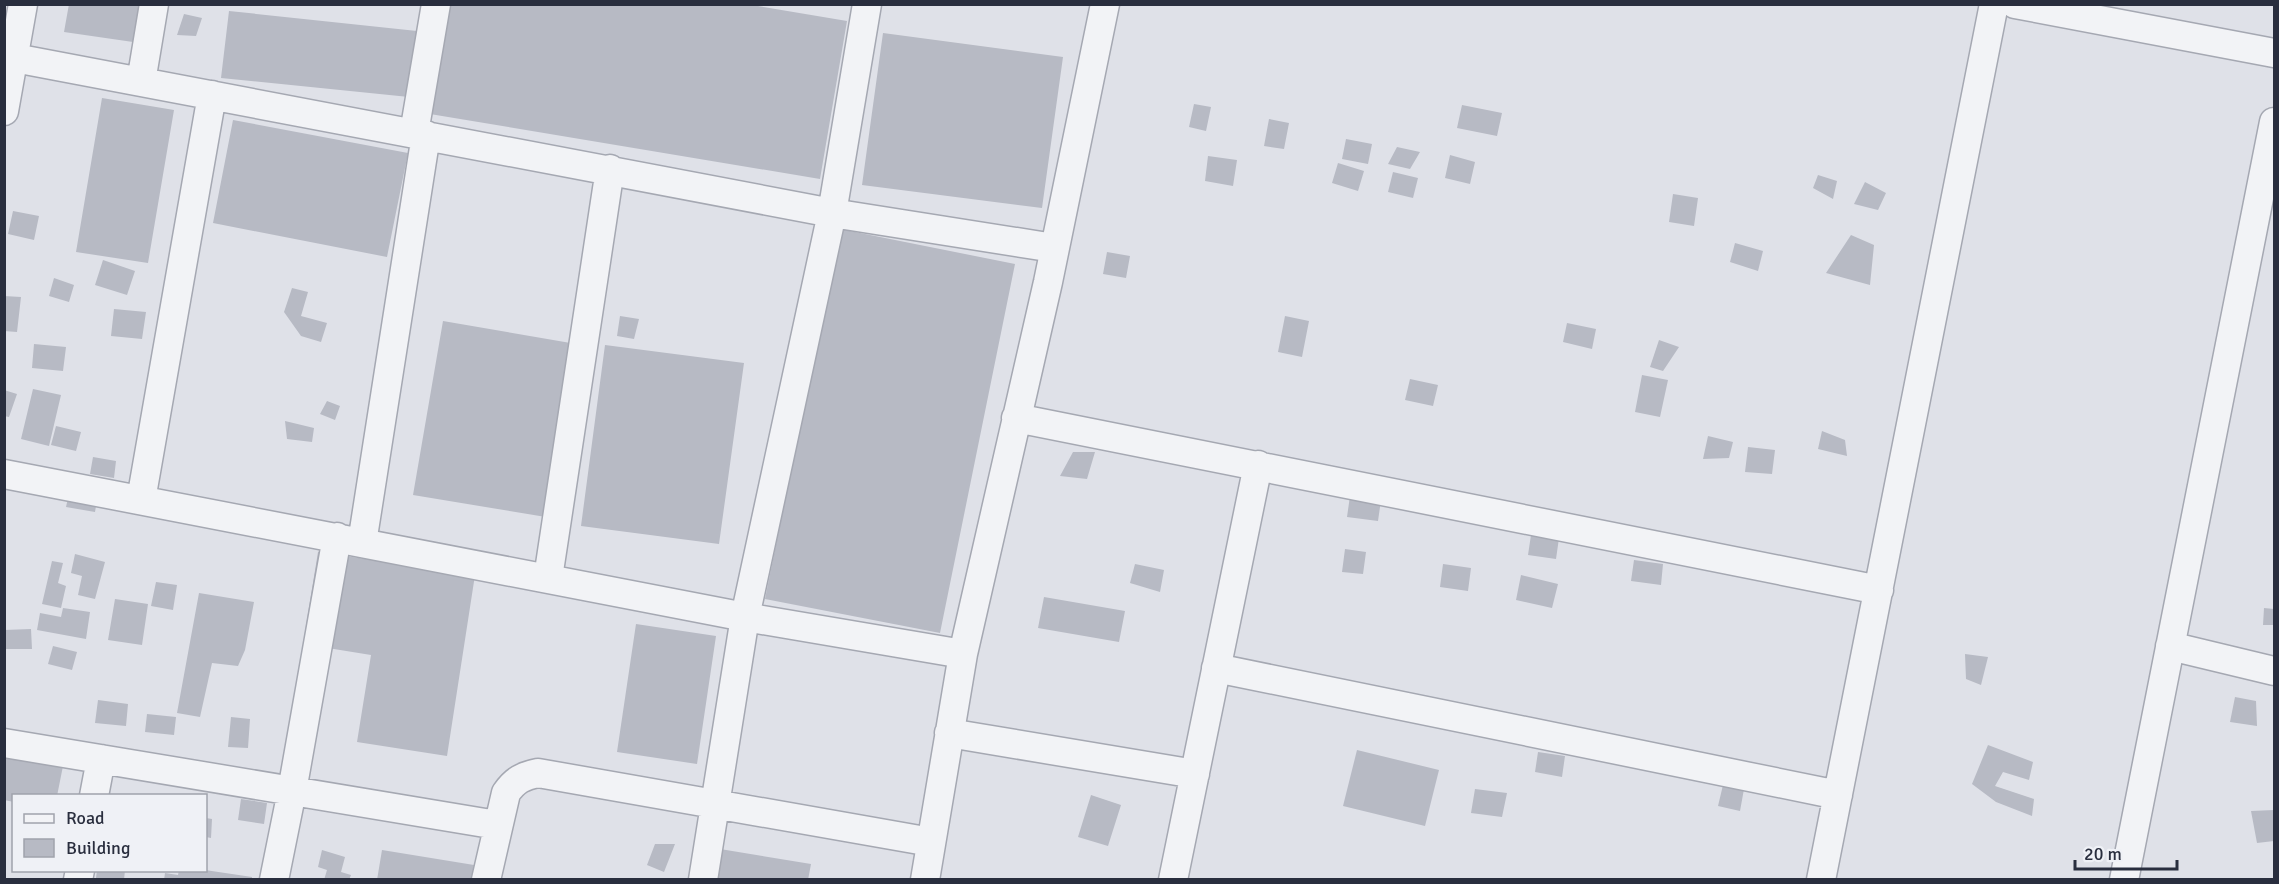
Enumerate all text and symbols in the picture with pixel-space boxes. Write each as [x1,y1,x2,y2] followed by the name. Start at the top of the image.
[12,794,207,872] legend
[66,807,105,829] text: Road
[2075,833,2177,871] scale bar
[66,837,130,859] text: Building
[2084,843,2122,865] text: 20 m

